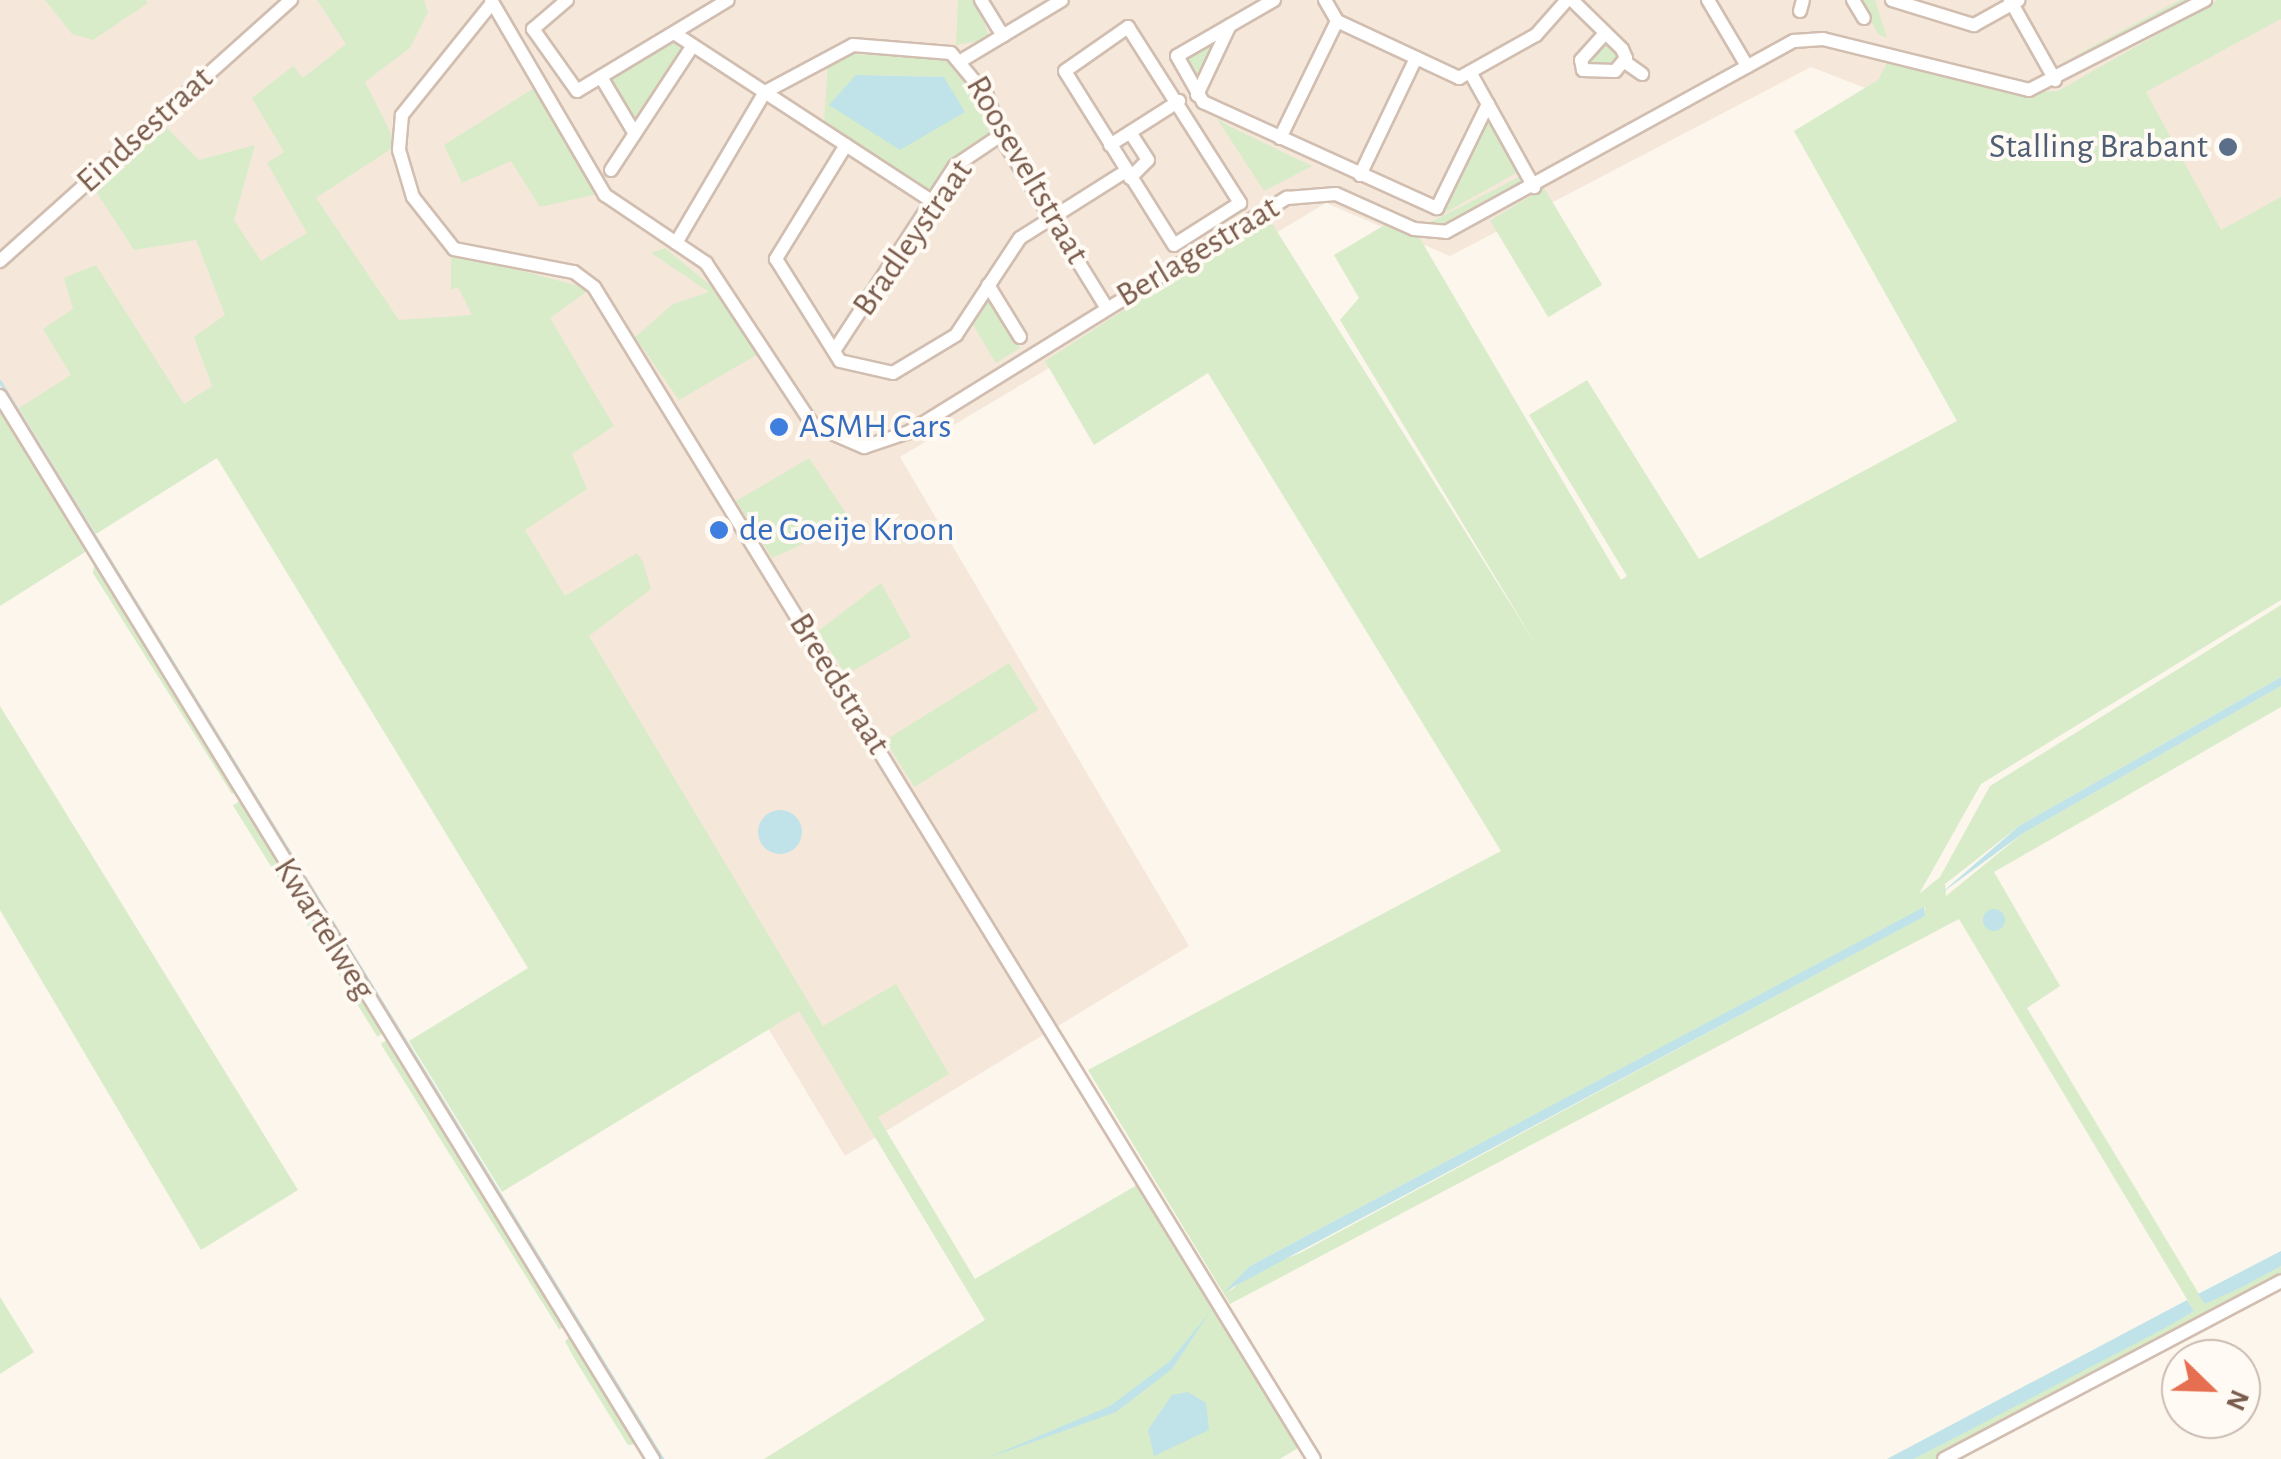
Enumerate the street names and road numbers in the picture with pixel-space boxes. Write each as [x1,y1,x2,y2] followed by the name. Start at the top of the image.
[68,58,222,202] street label: Eindsestraat
[956,68,1098,272] street label: Rooseveltstraat
[844,151,982,325] street label: Bradleystraat
[1109,187,1287,317] street label: Berlagestraat
[779,606,899,762] street label: Breedstraat
[264,850,384,1008] street label: Kwartelweg

